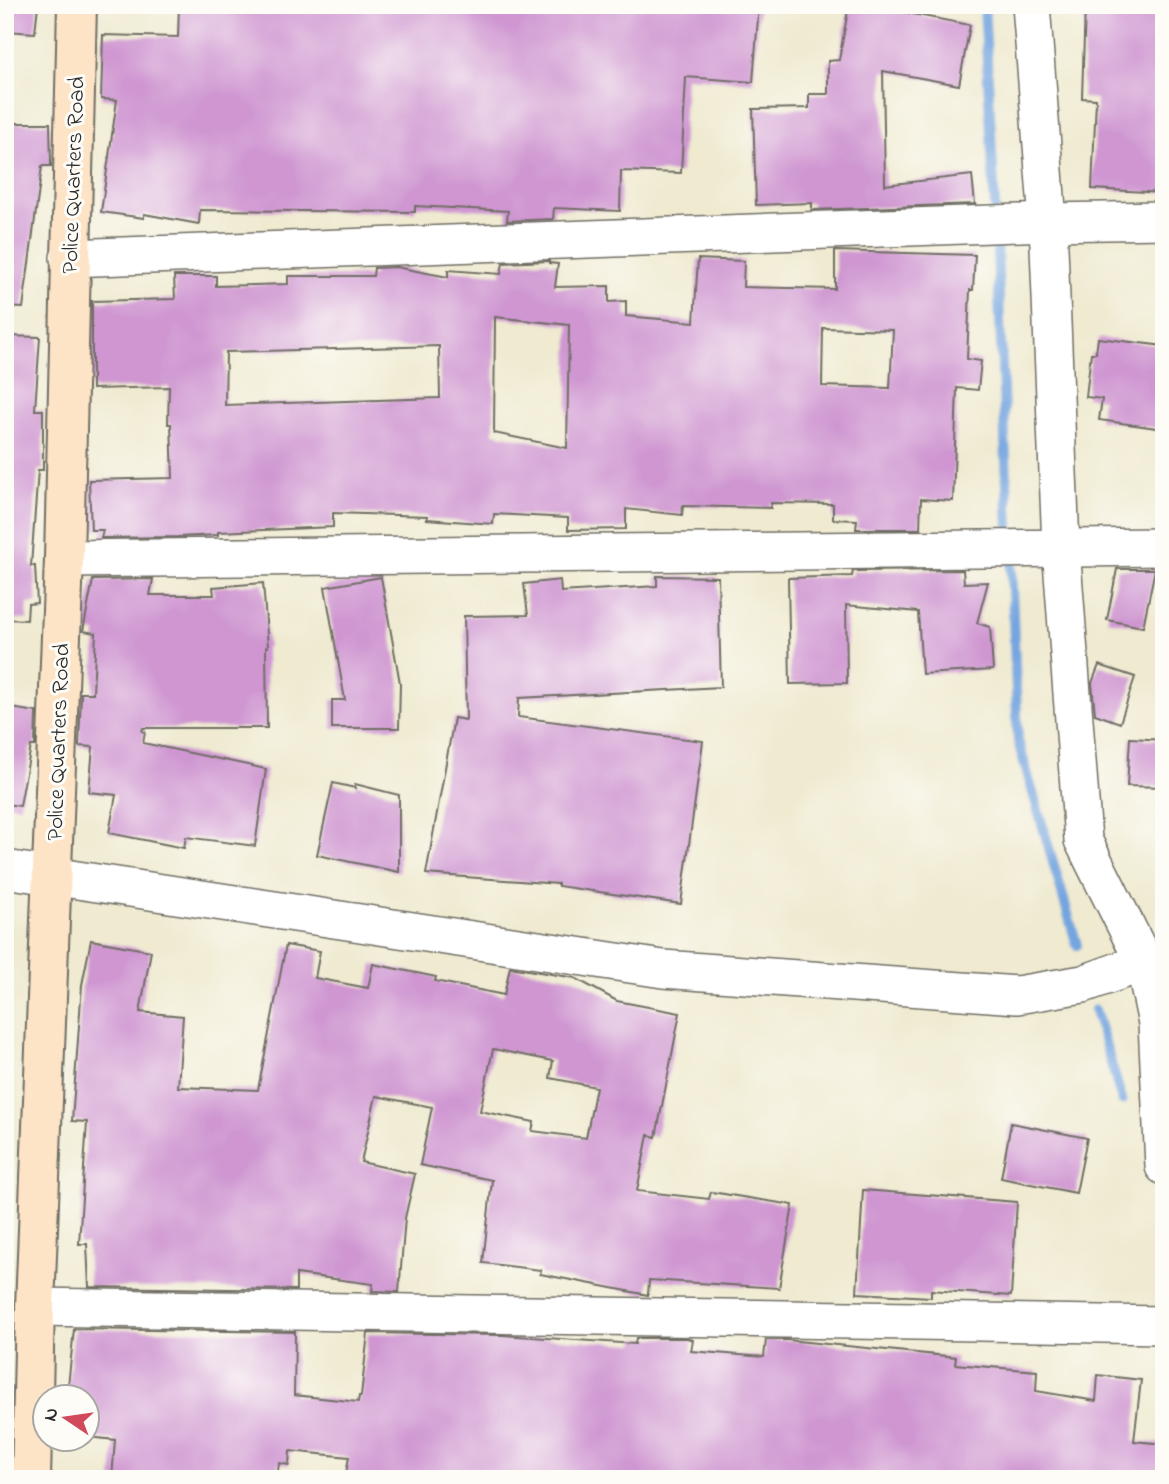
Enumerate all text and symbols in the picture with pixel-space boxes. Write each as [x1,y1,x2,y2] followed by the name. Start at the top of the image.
[55,76,94,274] street label: Police Quarters Road
[40,643,79,841] street label: Police Quarters Road
[32,1382,102,1452] north arrow
[37,1405,67,1424] text: N

